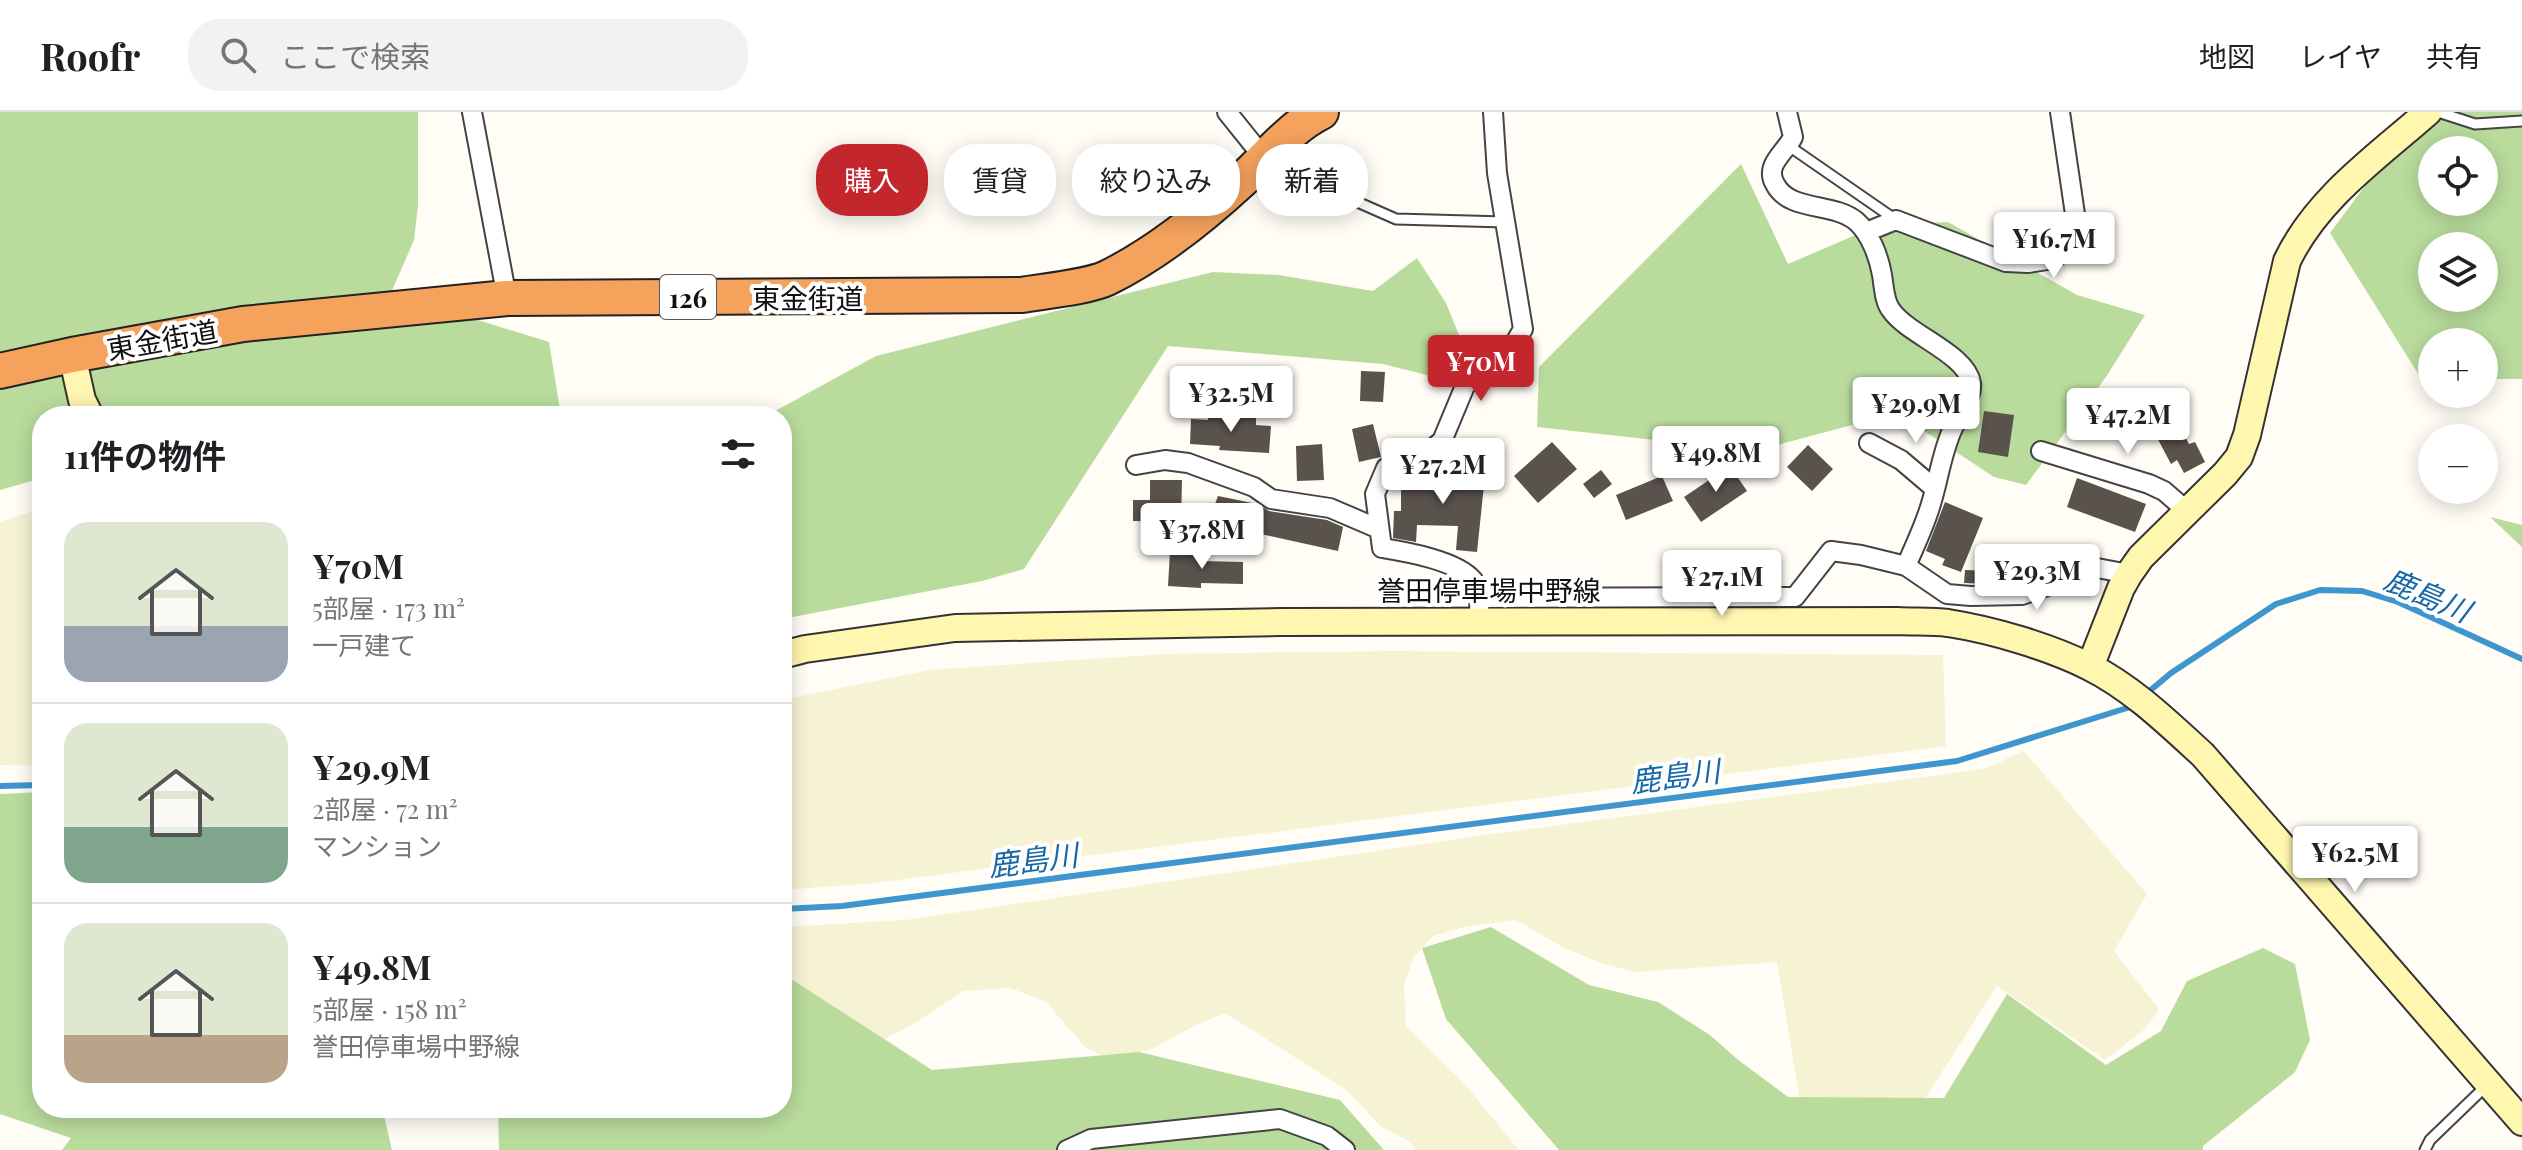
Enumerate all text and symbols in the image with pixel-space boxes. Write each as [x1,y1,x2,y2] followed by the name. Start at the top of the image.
[188,19,748,91] search box
[40,30,140,81] text: Roofr
[216,33,260,77] icon: search
[280,36,430,76] text: ここで検索
[2199,37,2255,74] text: 地図
[2299,37,2382,74] text: レイヤ
[2426,37,2482,74] text: 共有
[2418,136,2498,504] map controls
[2418,136,2498,216] button: locate
[816,144,928,216] chip: 購入
[944,144,1056,216] chip: 賃貸
[1072,144,1240,216] chip: 絞り込み
[1256,144,1368,216] chip: 新着
[1989,212,2119,280] pin: ¥16.7M
[2012,220,2096,255] text: ¥16.7M
[2418,232,2498,312] button: layers
[660,275,716,319] road number: 126
[752,279,864,316] street label: 東金街道
[104,311,220,367] street label: 東金街道
[2418,328,2498,408] button: +
[1434,335,1528,403] pin: ¥70M
[1446,343,1516,378] text: ¥70M
[1166,366,1296,434] pin: ¥32.5M
[1188,374,1274,409] text: ¥32.5M
[1851,377,1981,445] pin: ¥29.9M
[1871,385,1961,420] text: ¥29.9M
[2063,388,2193,456] pin: ¥47.2M
[2085,396,2171,431] text: ¥47.2M
[2418,424,2498,504] button: −
[1651,426,1781,494] pin: ¥49.8M
[64,432,226,478] text: 11件の物件
[716,432,760,476] icon: filters
[1670,434,1762,469] text: ¥49.8M
[1378,438,1508,506] pin: ¥27.2M
[1400,446,1486,481] text: ¥27.2M
[1137,503,1267,571] pin: ¥37.8M
[1159,511,1245,546] text: ¥37.8M
[312,542,404,588] text: ¥70M
[1972,544,2102,612] pin: ¥29.3M
[1657,550,1787,618] pin: ¥27.1M
[1993,552,2081,587] text: ¥29.3M
[128,554,224,650] icon: home
[1680,558,1764,593] text: ¥27.1M
[2379,558,2480,631] water label: 鹿島川
[1377,571,1601,608] street label: 誉田停車場中野線
[312,590,465,625] text: 5部屋 · 173 m²
[312,627,416,662] text: 一戸建て
[312,743,431,789] text: ¥29.9M
[1628,749,1725,800] water label: 鹿島川
[128,755,224,851] icon: home
[312,791,458,826] text: 2部屋 · 72 m²
[2290,826,2420,894] pin: ¥62.5M
[312,828,442,863] text: マンション
[986,833,1083,884] water label: 鹿島川
[2311,834,2399,869] text: ¥62.5M
[312,943,432,989] text: ¥49.8M
[128,955,224,1051] icon: home
[312,991,467,1026] text: 5部屋 · 158 m²
[312,1028,520,1063] text: 誉田停車場中野線

